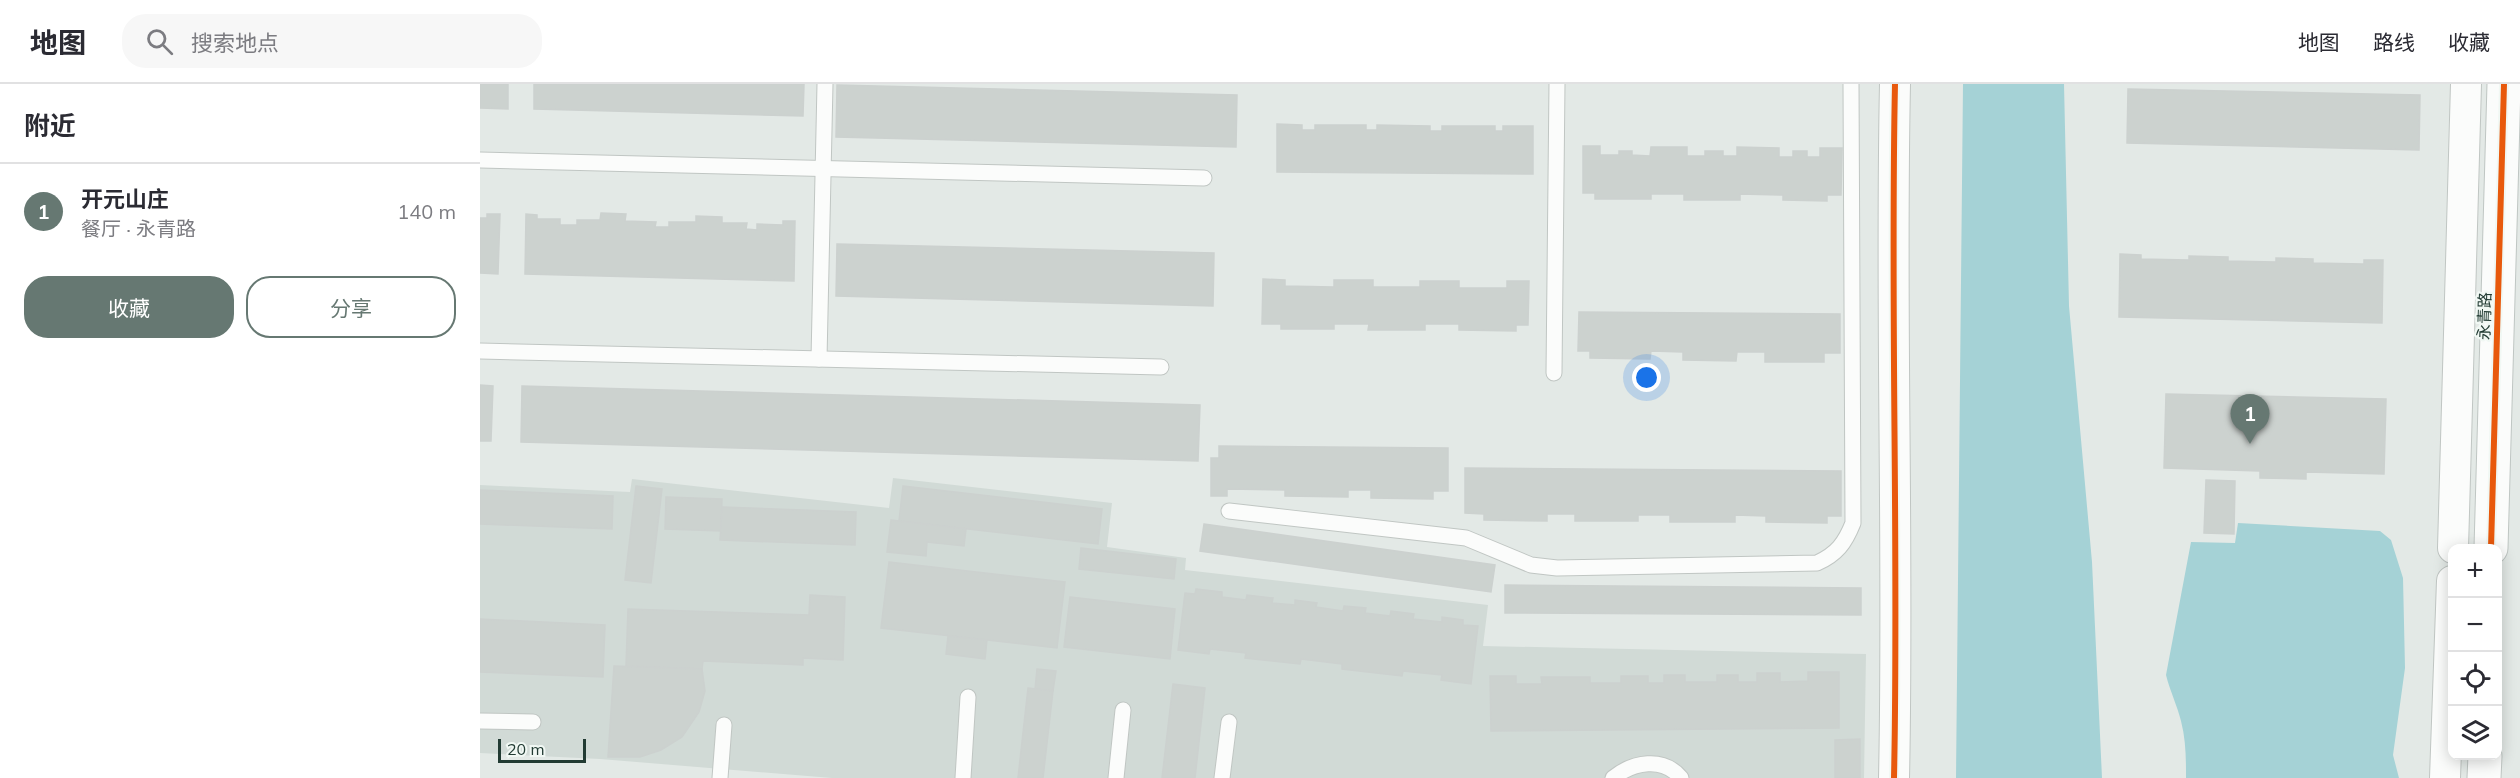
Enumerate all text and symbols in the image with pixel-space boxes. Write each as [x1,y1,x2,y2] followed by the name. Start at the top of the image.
[122,14,542,68] search box
[30,25,86,60] text: 地图
[143,25,176,58] icon: search
[191,29,279,57] text: 搜索地点
[2298,29,2340,55] text: 地图
[2373,29,2415,55] text: 路线
[2448,29,2490,55] text: 收藏
[24,109,76,142] text: 附近
[81,185,169,213] text: 开元山庄
[38,199,50,224] text: 1
[397,199,456,224] text: 140 m
[81,216,196,241] text: 餐厅 · 永青路
[24,276,234,338] button: 收藏
[246,276,456,338] button: 分享
[2473,292,2495,340] street label: 永青路
[1632,363,1661,392] your location
[2230,394,2270,444] pin: 1
[2448,544,2502,760] map controls
[2448,544,2502,598] button: +
[2448,598,2502,652] button: −
[2448,652,2502,706] button: locate
[2448,706,2502,760] button: layers
[498,736,586,764] scale bar
[507,739,544,759] text: 20 m

